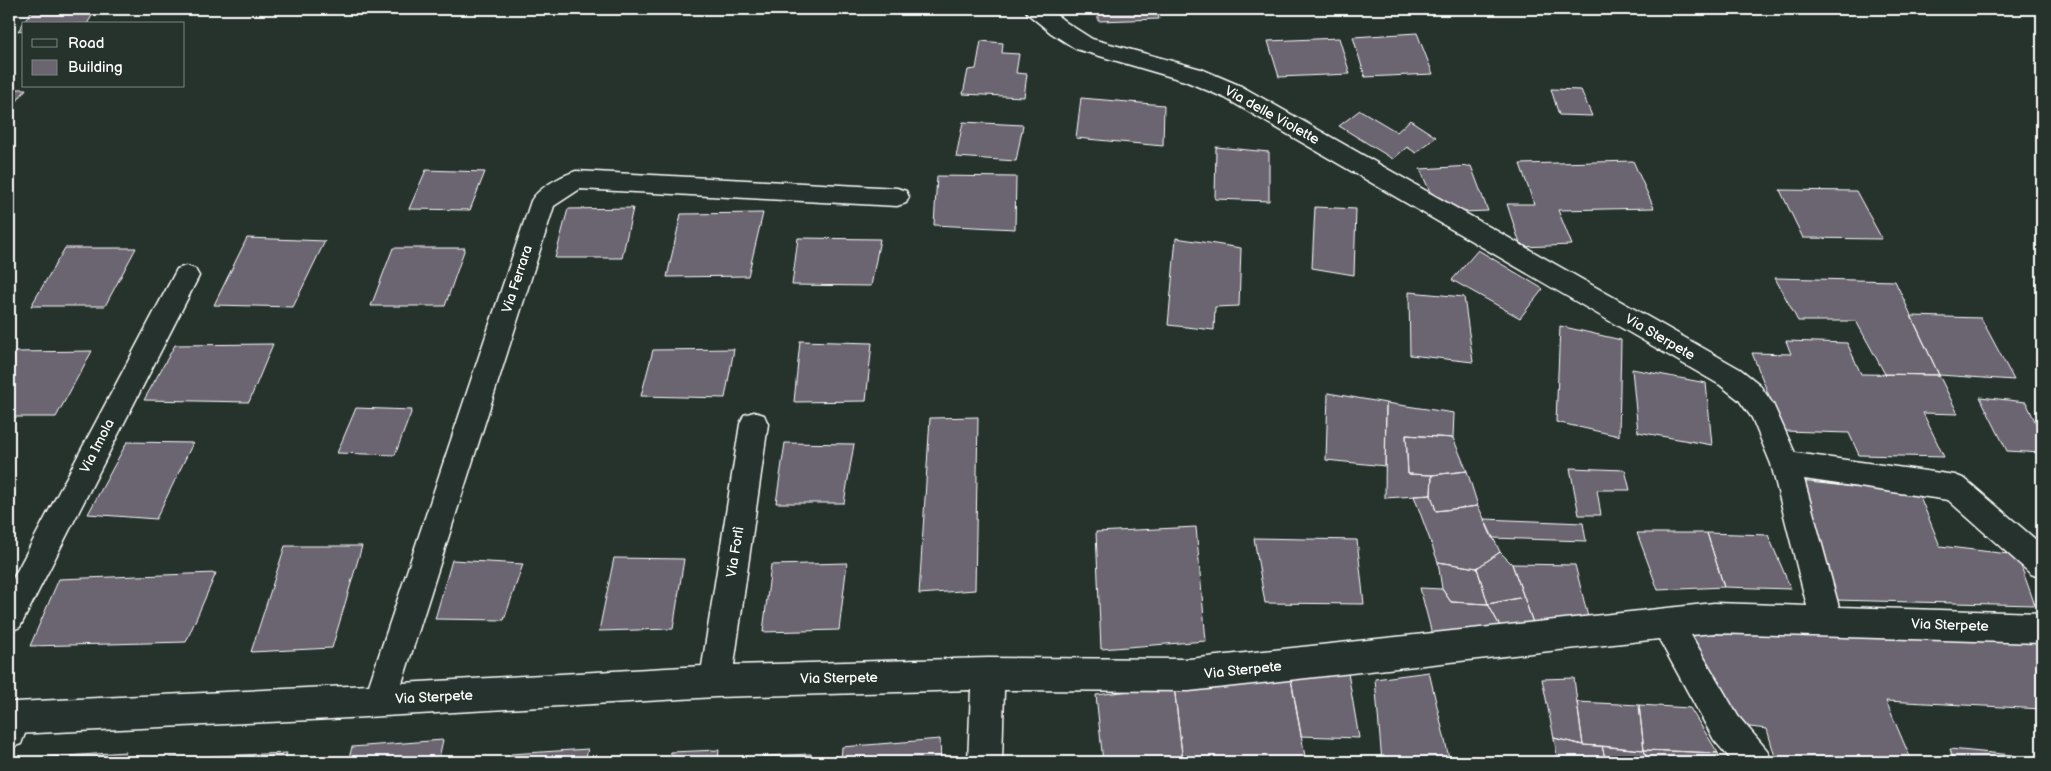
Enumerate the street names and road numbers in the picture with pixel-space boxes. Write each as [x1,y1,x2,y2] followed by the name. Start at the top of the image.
[1222,82,1322,148] street label: Via delle Violette
[498,243,536,315] street label: Via Ferrara
[1622,310,1698,364] street label: Via Sterpete
[76,416,118,476] street label: Via Imola
[723,525,747,579] street label: Via Forlì
[1911,615,1989,635] street label: Via Sterpete
[1203,657,1283,683] street label: Via Sterpete
[800,669,878,687] street label: Via Sterpete
[395,686,473,708] street label: Via Sterpete

